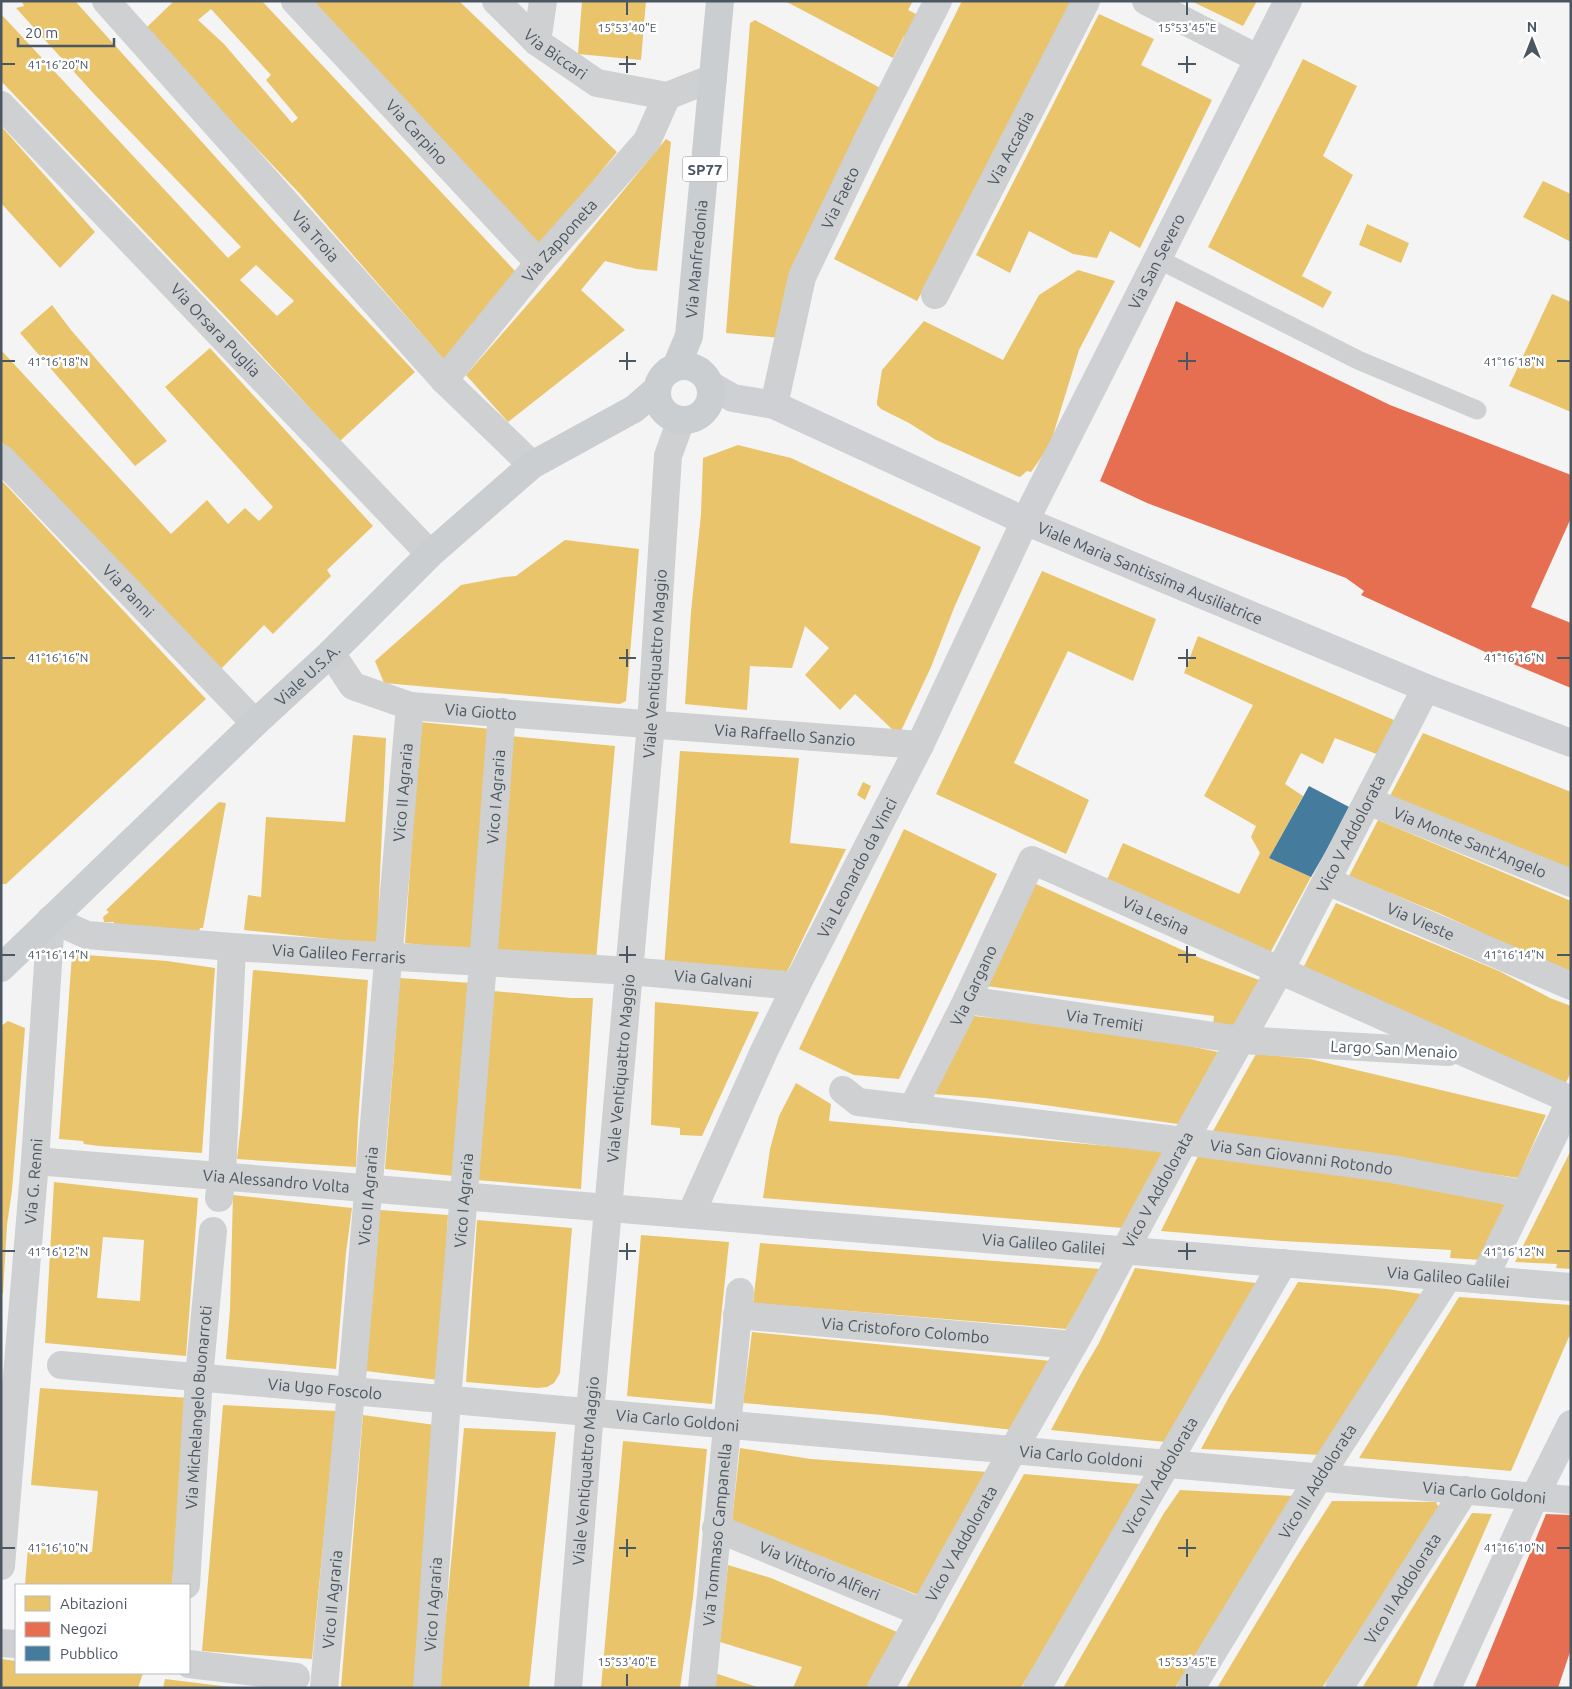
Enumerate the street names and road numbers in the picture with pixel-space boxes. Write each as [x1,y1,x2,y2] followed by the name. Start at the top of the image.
[520,25,591,83] street label: Via Biccari
[382,96,452,168] street label: Via Carpino
[984,108,1037,189] street label: Via Accadia
[682,156,728,182] road number: SP77
[817,164,863,232] street label: Via Faeto
[518,195,600,286] street label: Via Zapponeta
[682,199,711,319] street label: Via Manfredonia
[288,207,343,265] street label: Via Troia
[1125,210,1188,312] street label: Via San Severo
[167,279,265,380] street label: Via Orsara Puglia
[1035,518,1265,628] street label: Viale Maria Santissima Ausiliatrice
[99,561,158,621] street label: Via Panni
[639,569,670,759] street label: Viale Ventiquattro Maggio
[271,640,344,709] street label: Viale U.S.A.
[444,700,517,723] street label: Via Giotto
[713,720,856,749] street label: Via Raffaello Sanzio
[389,742,416,843] street label: Vico II Agraria
[483,749,508,845] street label: Vico I Agraria
[1313,772,1388,895] street label: Vico V Addolorata
[813,795,900,941] street label: Via Leonardo da Vinci
[1391,803,1549,881] street label: Via Monte Sant'Angelo
[1119,892,1192,938] street label: Via Lesina
[1384,899,1457,944] street label: Via Vieste
[272,940,406,966] street label: Via Galileo Ferraris
[946,942,1000,1029] street label: Via Gargano
[673,966,753,991] street label: Via Galvani
[603,973,638,1163] street label: Viale Ventiquattro Maggio
[1065,1006,1144,1035] street label: Via Tremiti
[1330,1037,1458,1061] street label: Largo San Menaio
[1119,1128,1197,1251] street label: Vico V Addolorata
[1209,1136,1394,1178] street label: Via San Giovanni Rotondo
[21,1138,45,1225] street label: Via G. Renni
[355,1146,381,1246] street label: Vico II Agraria
[451,1152,476,1248] street label: Vico I Agraria
[202,1166,350,1196] street label: Via Alessandro Volta
[981,1230,1106,1258] street label: Via Galileo Galilei
[1386,1263,1510,1291] street label: Via Galileo Galilei
[182,1305,215,1510] street label: Via Michelangelo Buonarroti
[820,1314,990,1346] street label: Via Cristoforo Colombo
[267,1375,383,1403] street label: Via Ugo Foscolo
[569,1375,602,1566] street label: Viale Ventiquattro Maggio
[615,1406,740,1435] street label: Via Carlo Goldoni
[1118,1414,1201,1538] street label: Vico IV Addolorata
[1275,1421,1360,1542] street label: Vico III Addolorata
[699,1442,734,1627] street label: Via Tommaso Campanella
[1018,1442,1143,1471] street label: Via Carlo Goldoni
[1422,1478,1547,1507] street label: Via Carlo Goldoni
[922,1483,1000,1605] street label: Vico V Addolorata
[1360,1530,1444,1647] street label: Vico II Addolorata
[756,1538,883,1603] street label: Via Vittorio Alfieri
[319,1549,346,1649] street label: Vico II Agraria
[421,1556,445,1652] street label: Vico I Agraria

